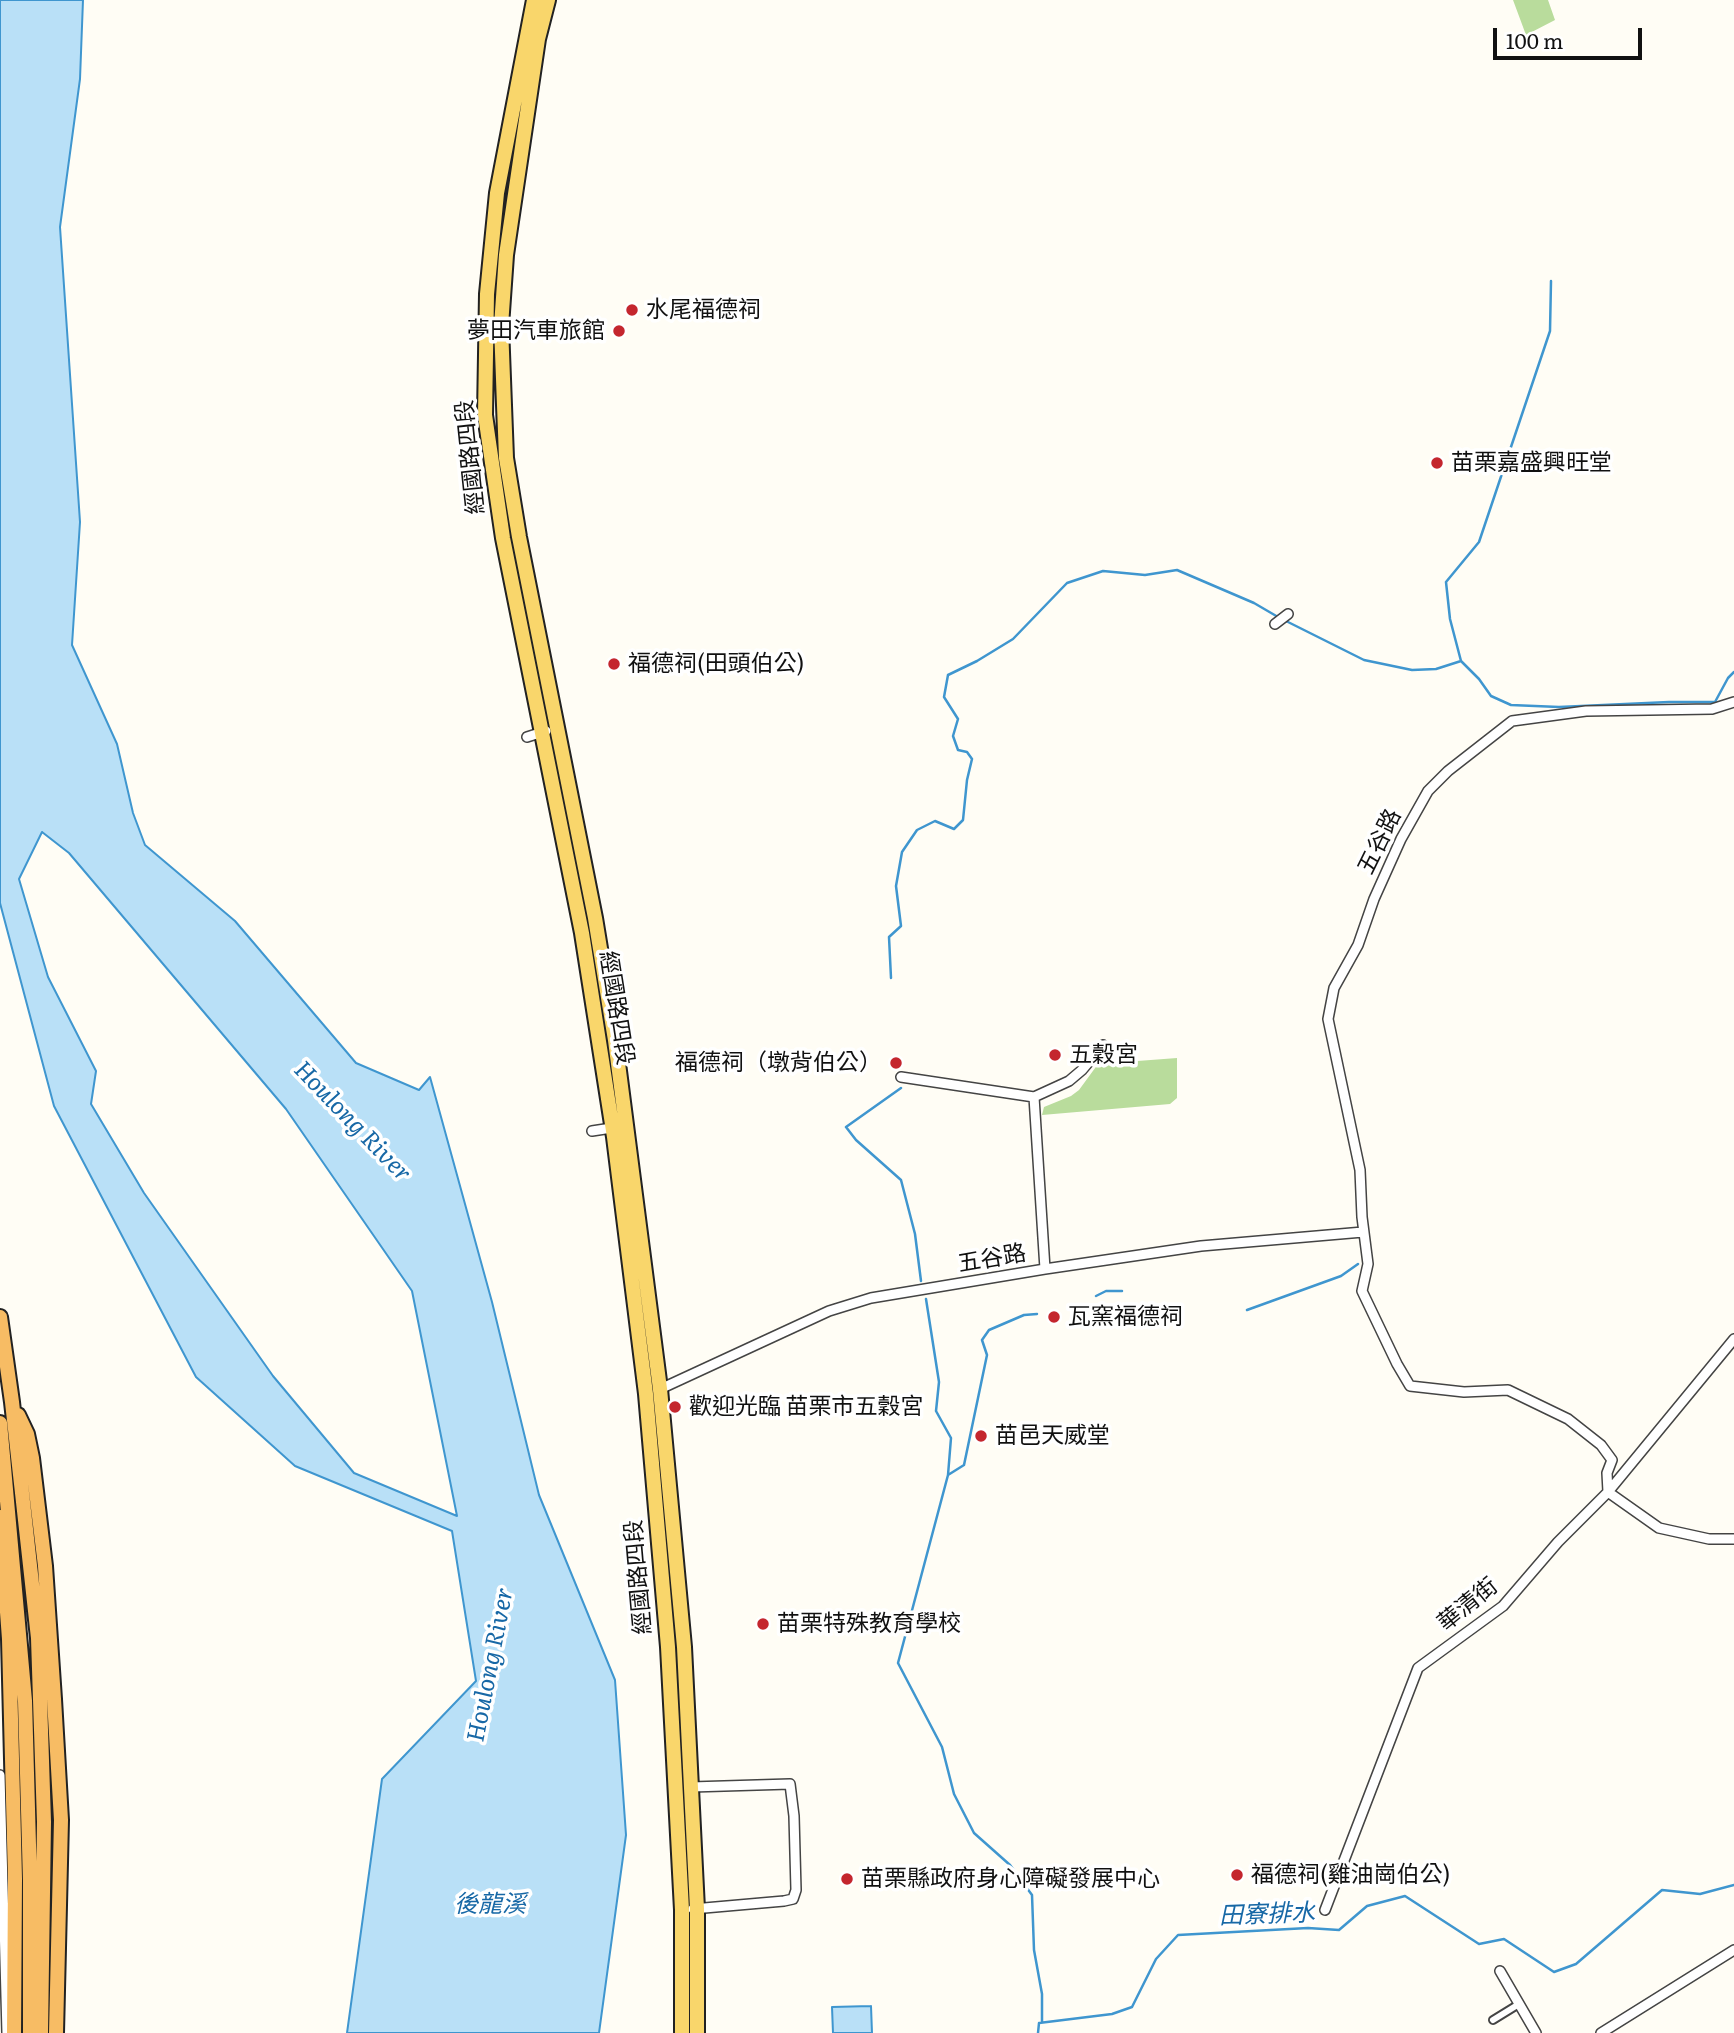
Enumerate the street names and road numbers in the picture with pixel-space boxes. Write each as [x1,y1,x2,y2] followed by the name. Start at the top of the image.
[451,398,491,516] street label: 經國路四段
[1352,805,1408,879] street label: 五谷路
[593,949,639,1067] street label: 經國路四段
[956,1239,1028,1279] street label: 五谷路
[620,1519,658,1635] street label: 經國路四段
[1433,1573,1503,1637] street label: 華清街

